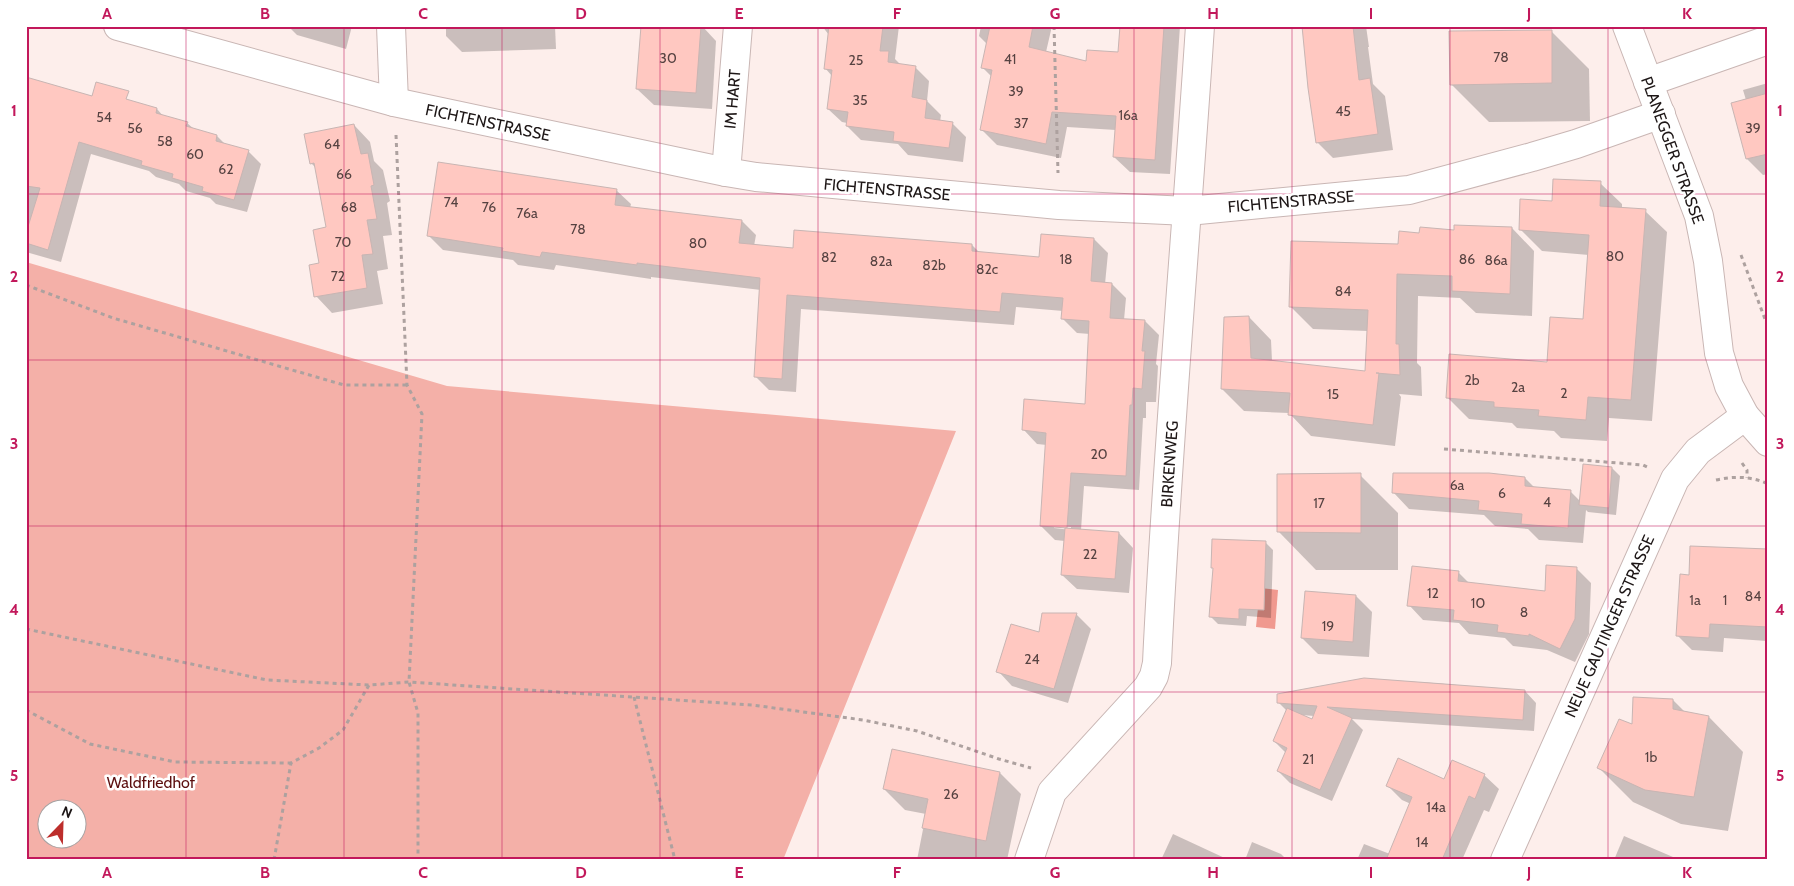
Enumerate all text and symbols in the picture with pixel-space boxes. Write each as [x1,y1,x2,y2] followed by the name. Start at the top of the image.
[102,4,112,23] text: A
[260,4,270,23] text: B
[418,4,428,23] text: C
[575,4,587,23] text: D
[734,4,744,23] text: E
[893,4,902,23] text: F
[1050,4,1060,23] text: G
[1207,4,1219,23] text: H
[1369,4,1373,23] text: I
[1526,4,1531,23] text: J
[1682,4,1692,23] text: K
[1493,48,1509,66] house number: 78
[659,49,677,67] house number: 30
[1004,50,1016,68] house number: 41
[849,51,863,69] house number: 25
[720,68,745,130] street label: IM HART
[1637,74,1708,227] street label: PLANEGGER STRASSE
[1008,82,1024,100] house number: 39
[852,91,868,109] house number: 35
[424,100,552,145] street label: FICHTENSTRASSE
[11,101,17,120] text: 1
[1777,101,1783,120] text: 1
[1335,102,1351,120] house number: 45
[1118,106,1138,124] house number: 16a
[96,108,112,126] house number: 54
[1014,114,1028,132] house number: 37
[127,119,143,137] house number: 56
[1745,119,1761,137] house number: 39
[157,132,173,150] house number: 58
[324,135,340,153] house number: 64
[186,145,204,163] house number: 60
[218,160,234,178] house number: 62
[336,165,352,183] house number: 66
[823,174,951,205] street label: FICHTENSTRASSE
[1227,186,1355,217] street label: FICHTENSTRASSE
[444,193,458,211] house number: 74
[341,198,357,216] house number: 68
[482,198,496,216] house number: 76
[516,204,538,222] house number: 76a
[570,220,586,238] house number: 78
[335,233,352,251] house number: 70
[689,234,707,252] house number: 80
[1606,247,1624,265] house number: 80
[821,248,837,266] house number: 82
[1059,250,1073,268] house number: 18
[1459,250,1475,268] house number: 86
[1484,251,1508,269] house number: 86a
[870,252,893,270] house number: 82a
[922,256,946,274] house number: 82b
[976,260,998,278] house number: 82c
[10,267,18,286] text: 2
[331,267,345,285] house number: 72
[1776,267,1784,286] text: 2
[1335,282,1351,300] house number: 84
[1464,371,1480,389] house number: 2b
[1511,378,1525,396] house number: 2a
[1560,384,1568,402] house number: 2
[1327,385,1339,403] house number: 15
[1157,420,1182,508] street label: BIRKENWEG
[10,434,18,453] text: 3
[1776,434,1784,453] text: 3
[1090,445,1108,463] house number: 20
[1450,476,1465,494] house number: 6a
[1498,484,1506,502] house number: 6
[1543,493,1551,511] house number: 4
[1313,494,1325,512] house number: 17
[1561,532,1658,720] street label: NEUE GAUTINGER STRASSE
[1083,545,1097,563] house number: 22
[1427,584,1439,602] house number: 12
[1745,587,1761,605] house number: 84
[1689,591,1701,609] house number: 1a
[1723,591,1727,609] house number: 1
[1471,594,1485,612] house number: 10
[9,600,19,619] text: 4
[1775,600,1785,619] text: 4
[1520,603,1528,621] house number: 8
[1322,617,1334,635] house number: 19
[1024,650,1040,668] house number: 24
[1645,748,1657,766] house number: 1b
[1302,750,1314,768] house number: 21
[10,766,18,785] text: 5
[1776,766,1784,785] text: 5
[107,773,196,792] park label: Waldfriedhof
[943,785,959,803] house number: 26
[38,798,88,848] north arrow
[1426,798,1446,816] house number: 14a
[59,802,75,822] text: N
[1416,833,1428,851] house number: 14
[102,863,112,882] text: A
[260,863,270,882] text: B
[418,863,428,882] text: C
[575,863,587,882] text: D
[734,863,744,882] text: E
[893,863,902,882] text: F
[1050,863,1060,882] text: G
[1207,863,1219,882] text: H
[1369,863,1373,882] text: I
[1526,863,1531,882] text: J
[1682,863,1692,882] text: K

